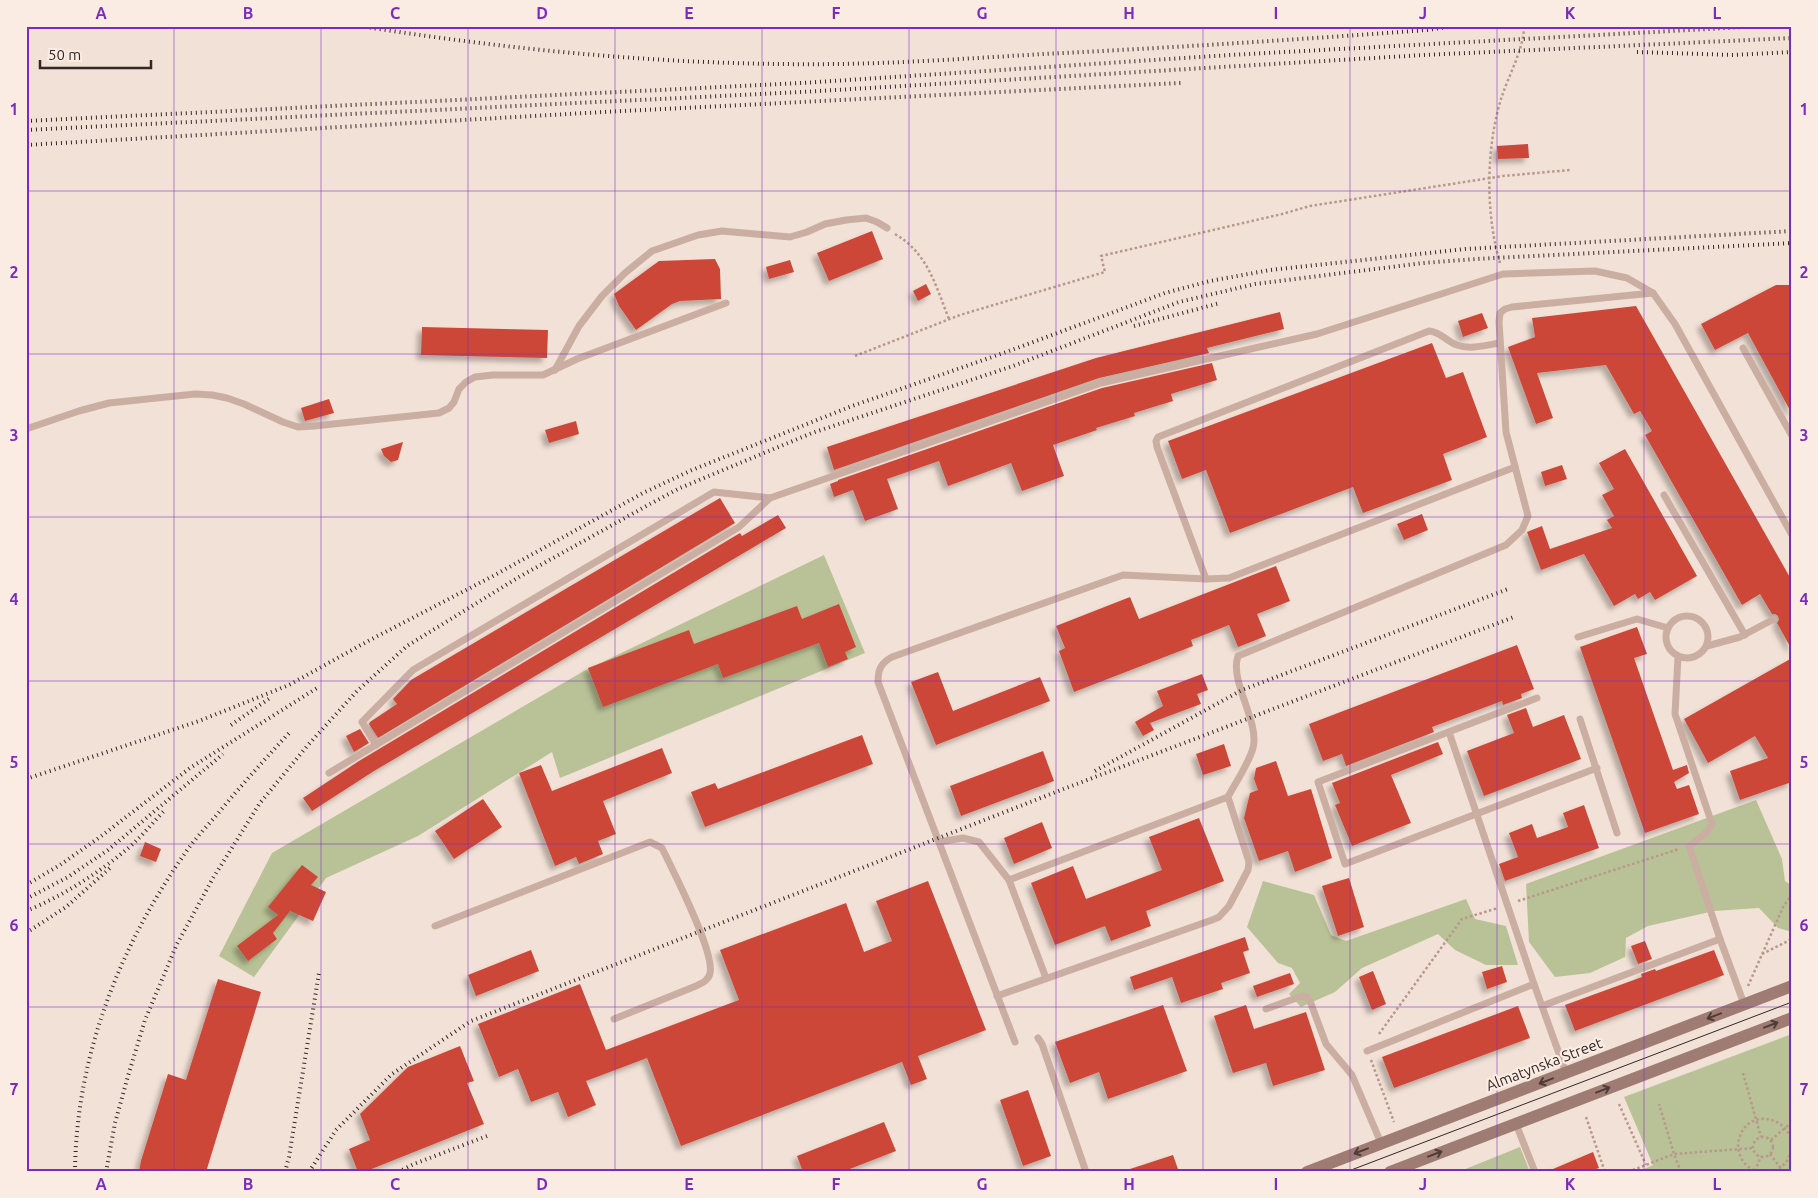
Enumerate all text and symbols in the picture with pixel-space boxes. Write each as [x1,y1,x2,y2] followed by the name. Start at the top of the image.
[95,4,107,22] text: A
[243,4,253,22] text: B
[390,4,400,22] text: C
[536,4,548,22] text: D
[684,4,694,22] text: E
[832,4,841,22] text: F
[976,4,988,22] text: G
[1123,4,1135,22] text: H
[1274,4,1278,22] text: I
[1419,4,1427,22] text: J
[1565,4,1576,22] text: K
[1713,4,1722,22] text: L
[40,38,151,70] scale bar
[48,46,81,63] text: 50 m
[9,100,19,118] text: 1
[1799,100,1809,118] text: 1
[9,263,19,281] text: 2
[1799,263,1809,281] text: 2
[9,426,19,444] text: 3
[1799,426,1809,444] text: 3
[9,590,19,608] text: 4
[1799,590,1809,608] text: 4
[9,753,19,771] text: 5
[1799,753,1809,771] text: 5
[9,916,19,934] text: 6
[1799,916,1809,934] text: 6
[1706,1012,1722,1021] one-way arrow
[1763,1020,1778,1030] one-way arrow
[1483,1034,1605,1094] street label: Almatynska Street
[1538,1077,1554,1086] one-way arrow
[9,1080,19,1098] text: 7
[1799,1080,1809,1098] text: 7
[1595,1085,1610,1094] one-way arrow
[1354,1147,1369,1156] one-way arrow
[1427,1149,1442,1158] one-way arrow
[95,1175,107,1193] text: A
[243,1175,253,1193] text: B
[390,1175,400,1193] text: C
[536,1175,548,1193] text: D
[684,1175,694,1193] text: E
[832,1175,841,1193] text: F
[976,1175,988,1193] text: G
[1123,1175,1135,1193] text: H
[1274,1175,1278,1193] text: I
[1419,1175,1427,1193] text: J
[1565,1175,1576,1193] text: K
[1713,1175,1722,1193] text: L

